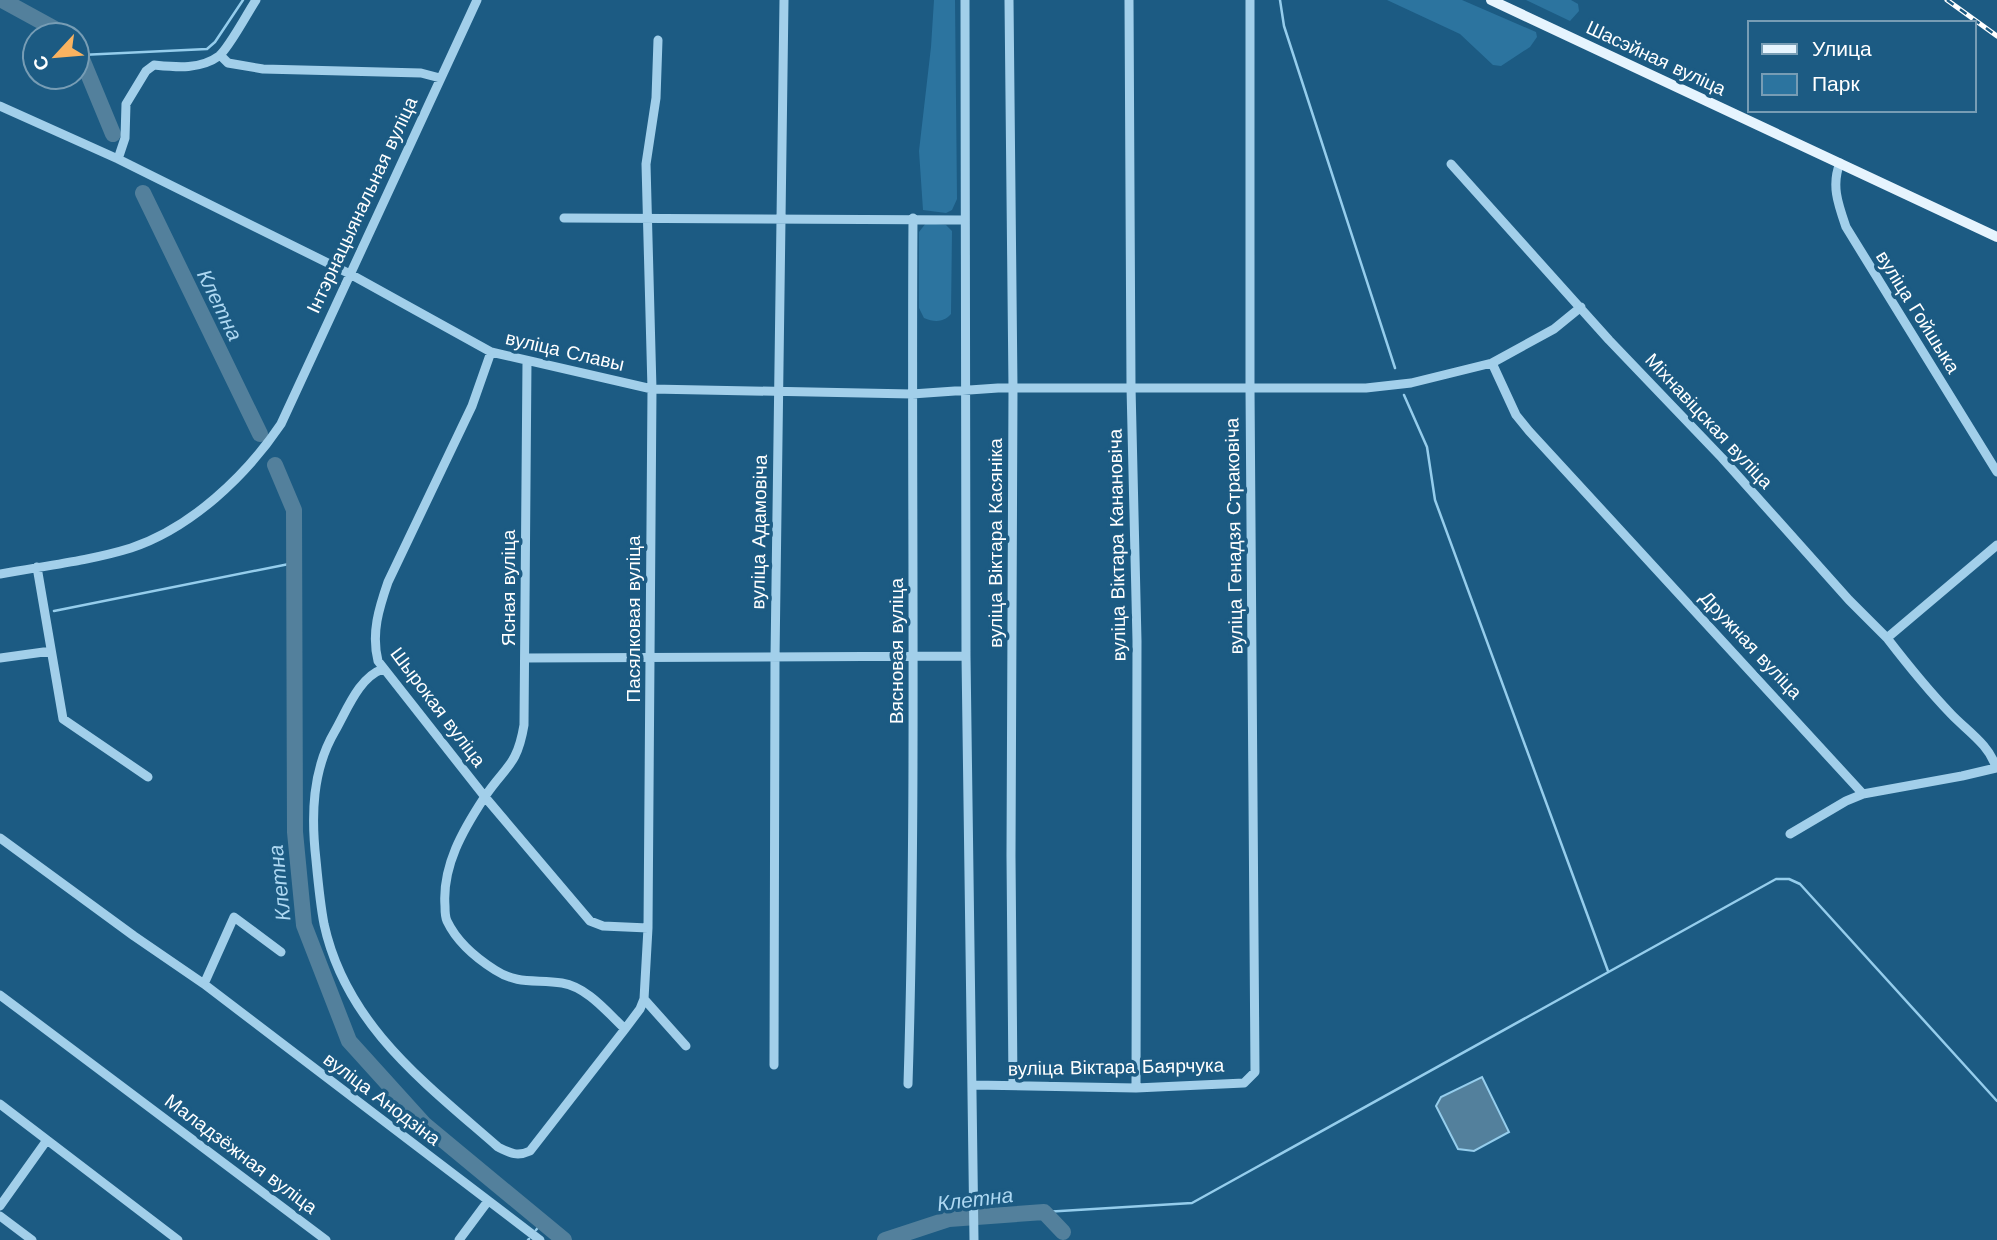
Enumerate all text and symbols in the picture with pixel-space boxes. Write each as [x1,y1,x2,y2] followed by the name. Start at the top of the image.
[1583,16,1730,101] street label: Шасэйная вуліца
[21,21,91,91] north arrow
[1748,21,1976,112] legend
[1812,36,1872,61] text: Улица
[28,52,55,74] text: С
[1812,71,1860,96] text: Парк
[302,93,422,317] street label: Інтэрнацыянальная вуліца
[1871,246,1965,378] street label: вуліца Гойшыка
[192,265,248,345] water label: Клетна
[503,326,627,376] street label: вуліца Славы
[1640,349,1778,494] street label: Міхнавіцская вуліца
[1220,417,1248,655] street label: вуліца Генадзя Страковіча
[1103,428,1131,661] street label: вуліца Віктара Канановіча
[984,438,1007,648] street label: вуліца Віктара Касяніка
[746,454,772,610] street label: вуліца Адамовіча
[497,529,520,646] street label: Ясная вуліца
[622,535,645,702] street label: Пасялковая вуліца
[885,578,908,724] street label: Вясновая вуліца
[1695,586,1807,704] street label: Дружная вуліца
[386,643,491,772] street label: Шырокая вуліца
[263,844,295,922] water label: Клетна
[319,1048,445,1151] street label: вуліца Анодзіна
[1008,1054,1225,1080] street label: вуліца Віктара Баярчука
[160,1089,322,1219] street label: Маладзёжная вуліца
[936,1182,1014,1216] water label: Клетна

